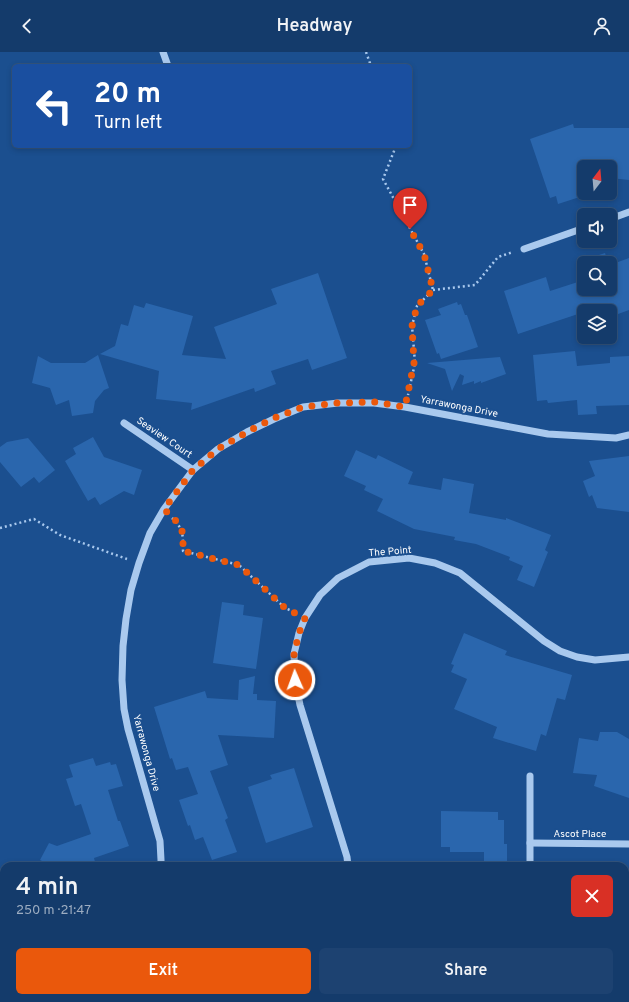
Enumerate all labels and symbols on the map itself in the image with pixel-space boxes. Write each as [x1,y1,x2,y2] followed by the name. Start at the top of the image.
[577,160,617,200] north arrow
[393,188,427,229] pin
[419,393,499,421] street label: Yarrawonga Drive
[134,415,195,462] street label: Seaview Court
[368,544,412,560] street label: The Point
[274,659,316,701] position arrow
[129,713,163,793] street label: Yarrawonga Drive
[554,828,606,841] street label: Ascot Place

